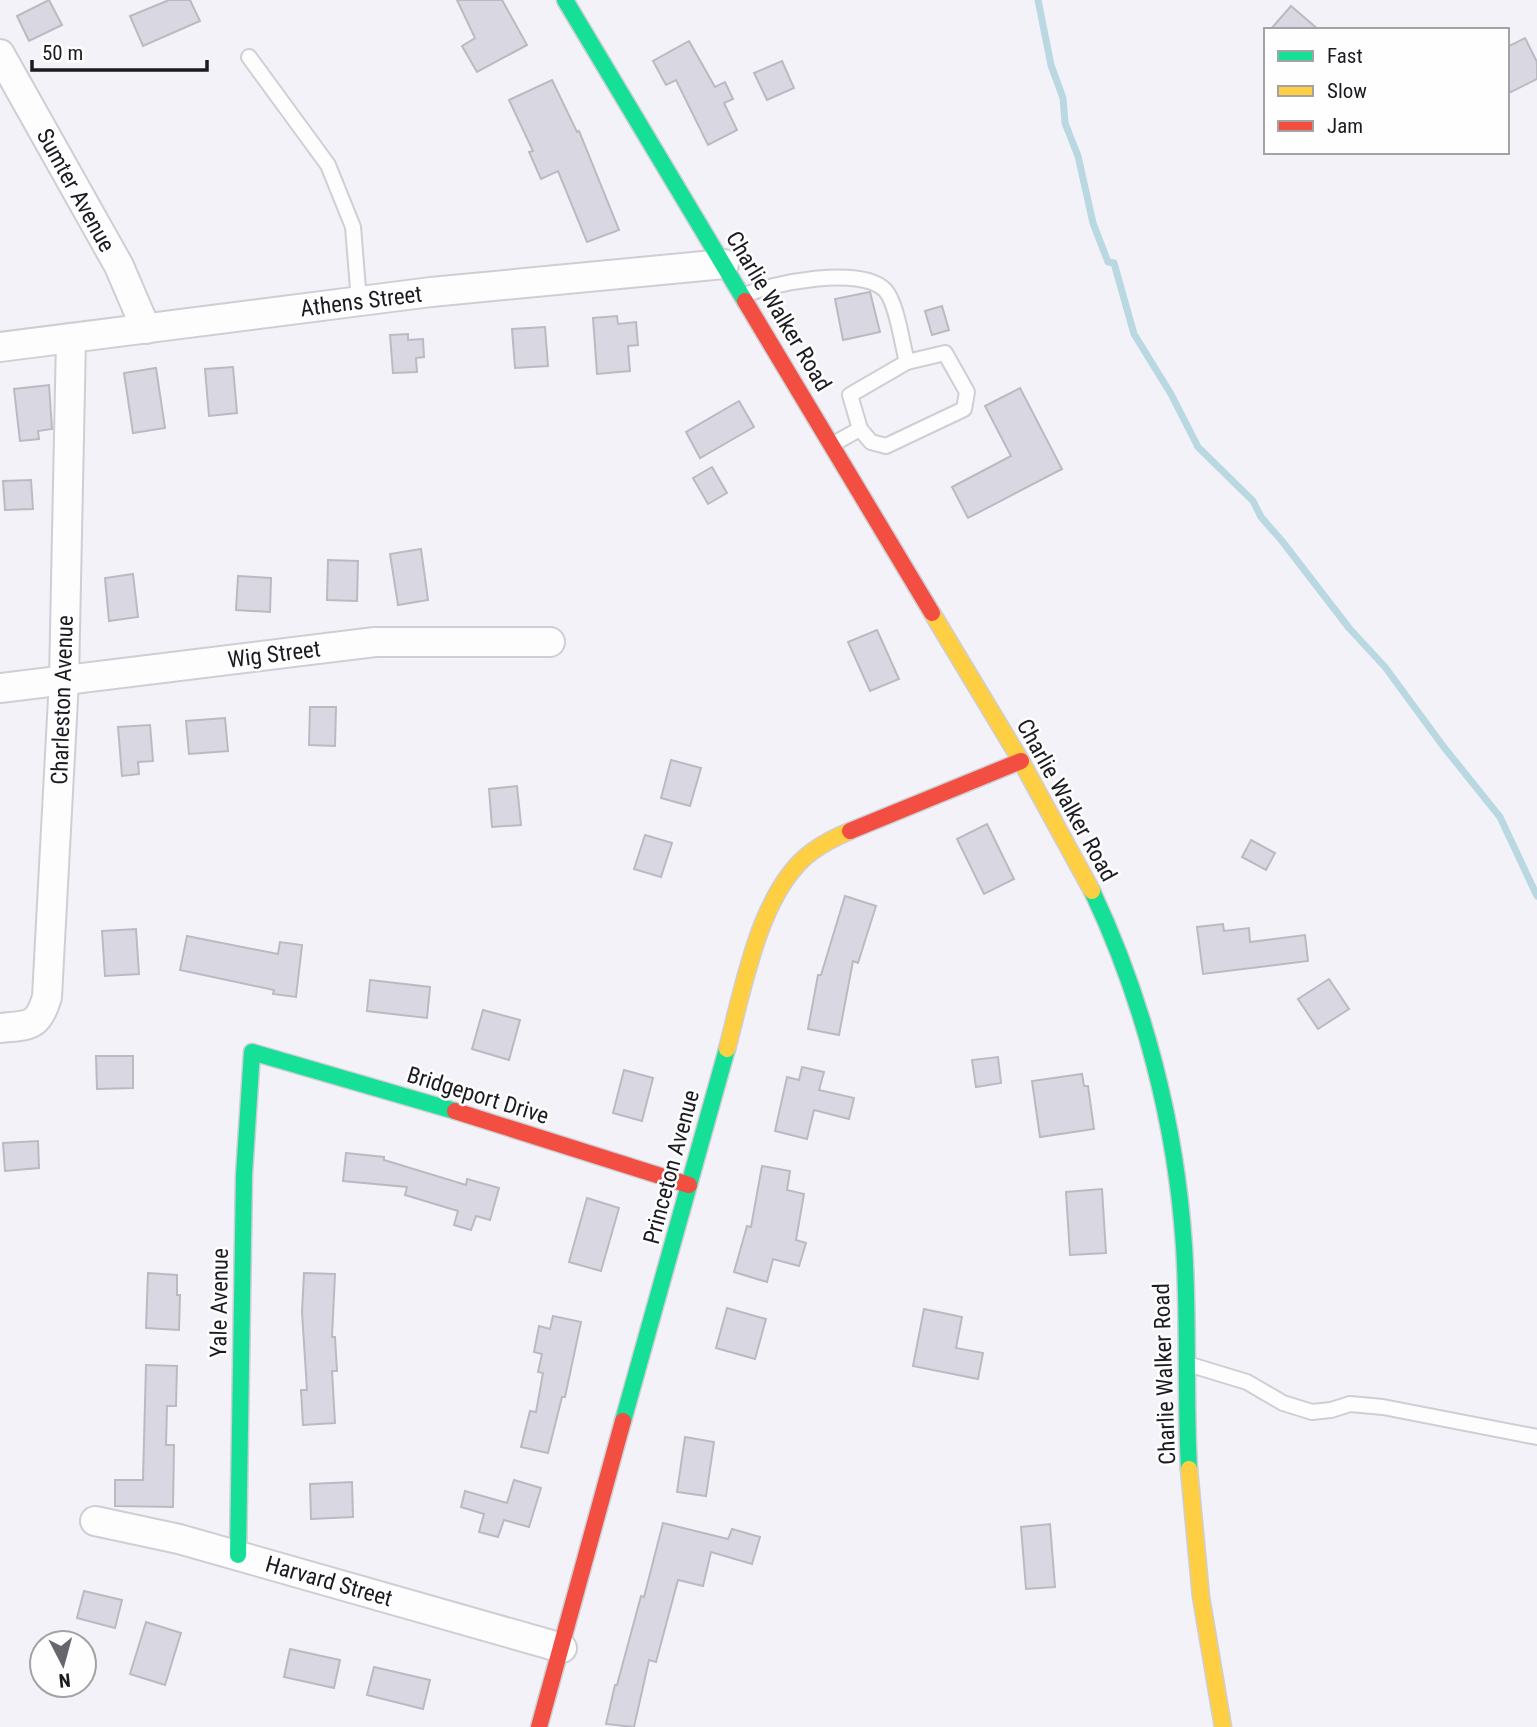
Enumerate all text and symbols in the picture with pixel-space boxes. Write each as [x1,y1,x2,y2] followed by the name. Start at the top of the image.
[32,28,206,72] scale bar
[1264,28,1509,154] legend
[42,41,83,65] text: 50 m
[1327,44,1363,68] text: Fast
[1327,79,1367,103] text: Slow
[1327,114,1363,138] text: Jam
[31,124,120,256] street label: Sumter Avenue
[720,226,837,396] street label: Charlie Walker Road
[299,281,424,322] street label: Athens Street
[46,615,79,785] street label: Charleston Avenue
[226,635,322,674] street label: Wig Street
[1011,714,1122,886] street label: Charlie Walker Road
[404,1061,552,1130] street label: Bridgeport Drive
[638,1087,705,1247] street label: Princeton Avenue
[205,1248,234,1358] street label: Yale Avenue
[1148,1283,1181,1465] street label: Charlie Walker Road
[262,1551,395,1612] street label: Harvard Street
[28,1629,98,1699] north arrow
[58,1668,72,1692] text: N

